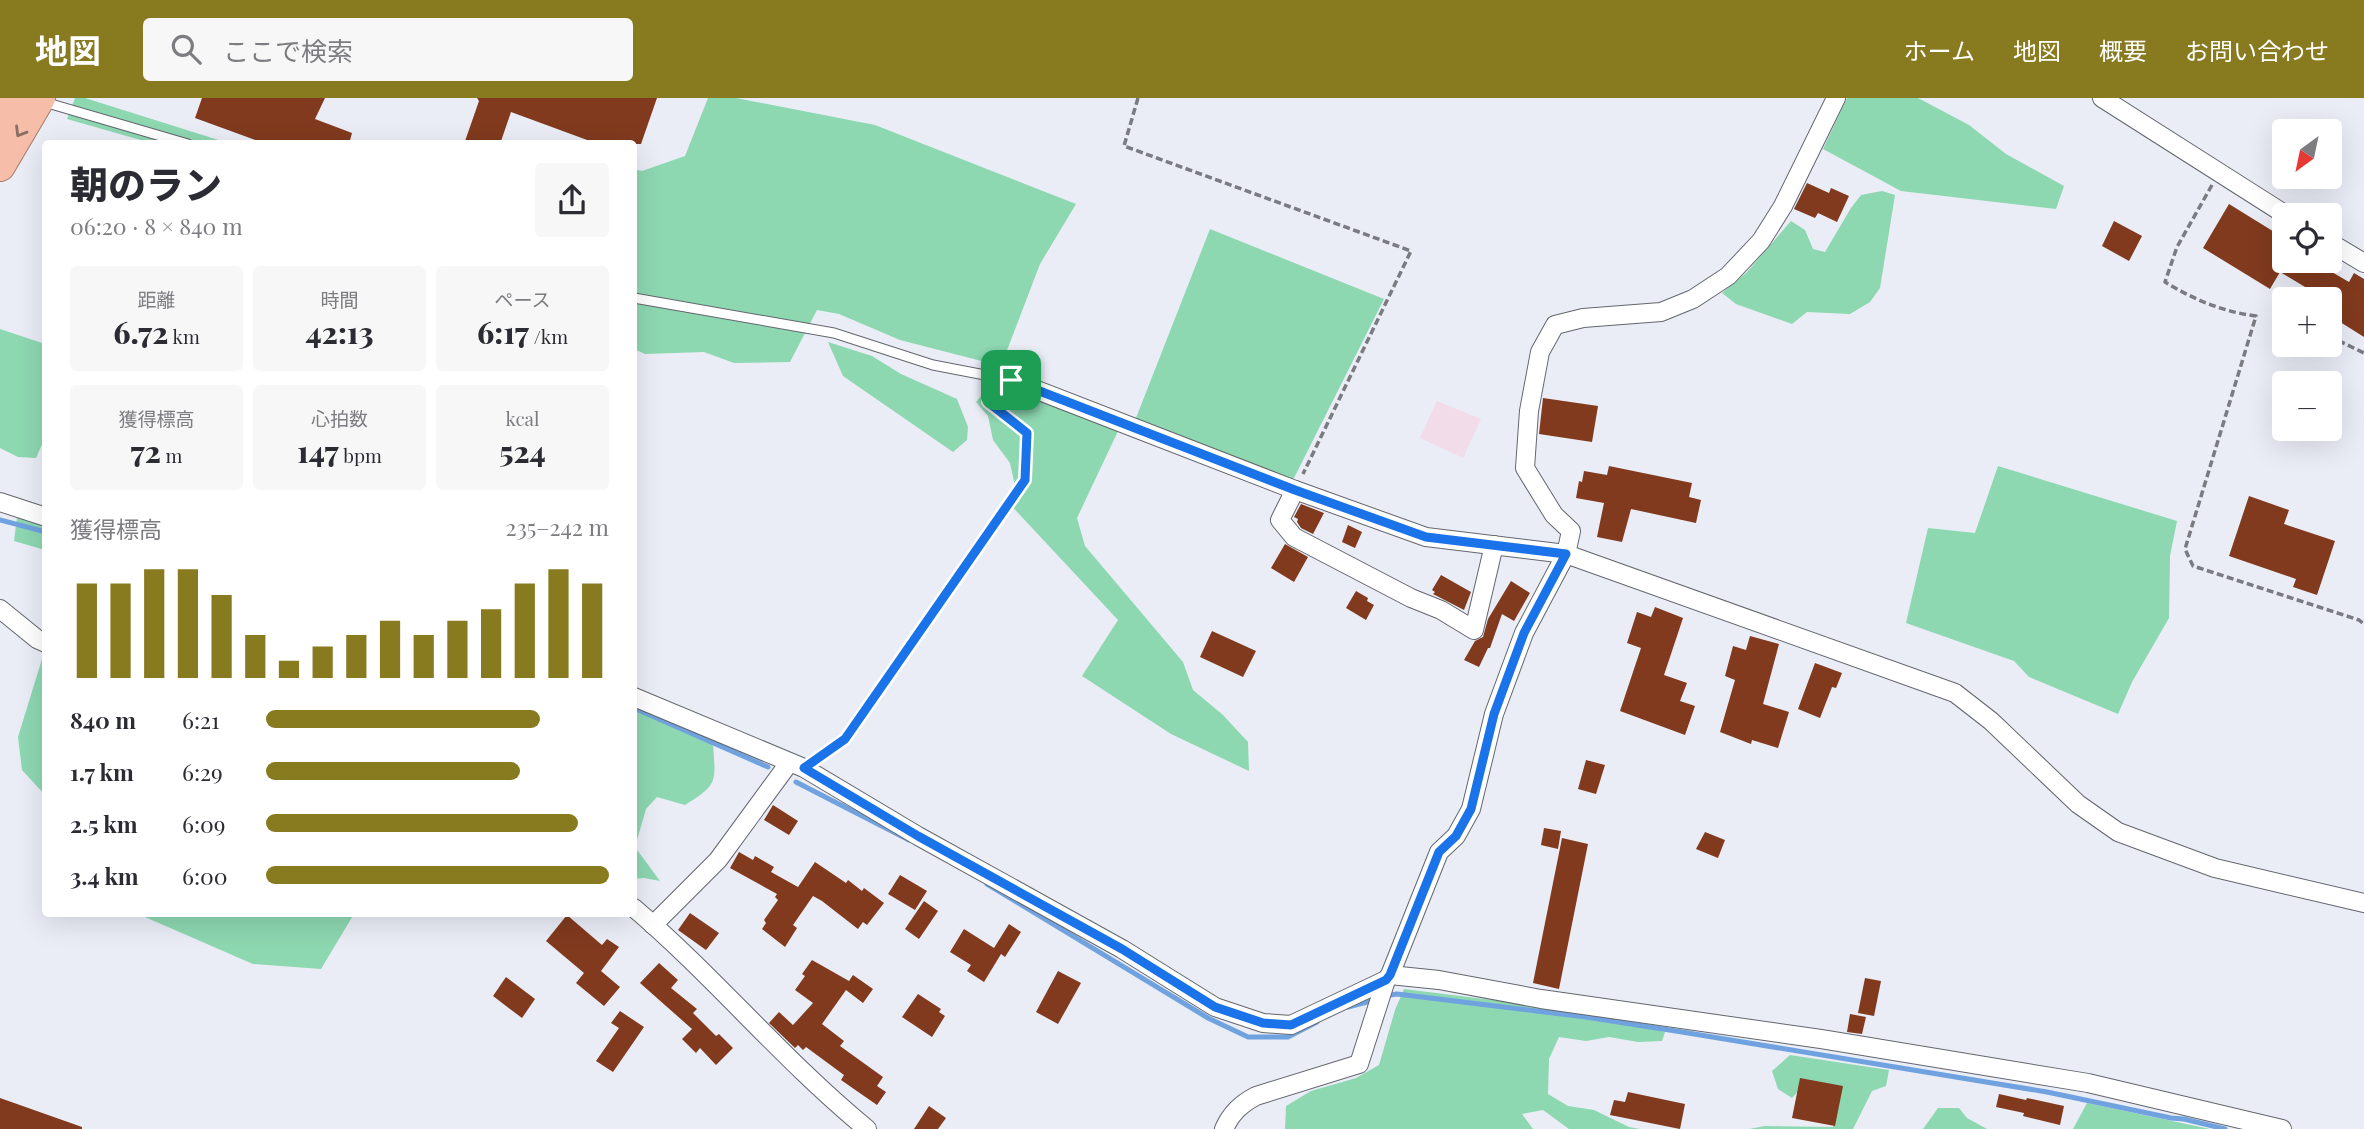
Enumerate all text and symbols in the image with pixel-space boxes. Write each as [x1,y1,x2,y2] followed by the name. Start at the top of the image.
[143,18,633,81] search box
[35,27,101,71] text: 地図
[167,30,205,68] icon: search
[223,33,353,68] text: ここで検索
[1904,34,1975,66] text: ホーム
[2013,34,2061,66] text: 地図
[2099,34,2147,66] text: 概要
[2185,34,2329,66] text: お問い合わせ
[2272,119,2342,189] north arrow
[2272,119,2342,441] map controls
[15,124,28,137] one-way arrow
[70,158,222,209] text: 朝のラン
[535,163,609,237] button: share
[2272,203,2342,273] button: locate
[70,210,243,241] text: 06:20 · 8 × 840 m
[137,286,176,312] text: 距離
[320,286,359,312] text: 時間
[494,286,551,312] text: ペース
[2272,287,2342,357] button: +
[113,312,168,352] text: 6.72
[306,312,373,352] text: 42:13
[477,312,529,352] text: 6:17
[168,323,200,349] text: km
[529,323,568,349] text: /km
[981,350,1041,410] pin
[992,361,1030,399] icon: arrive
[2272,371,2342,441] button: −
[118,405,195,431] text: 獲得標高
[311,405,368,431] text: 心拍数
[505,405,540,431] text: kcal
[131,431,161,471] text: 72
[297,431,339,471] text: 147
[499,431,546,471] text: 524
[161,442,182,468] text: m
[339,442,382,468] text: bpm
[505,511,609,542] text: 235–242 m
[70,513,162,544] text: 獲得標高
[70,704,136,735] text: 840 m
[182,704,220,735] text: 6:21
[70,756,134,787] text: 1.7 km
[182,756,223,787] text: 6:29
[70,808,137,839] text: 2.5 km
[182,808,226,839] text: 6:09
[70,860,139,891] text: 3.4 km
[182,860,228,891] text: 6:00

